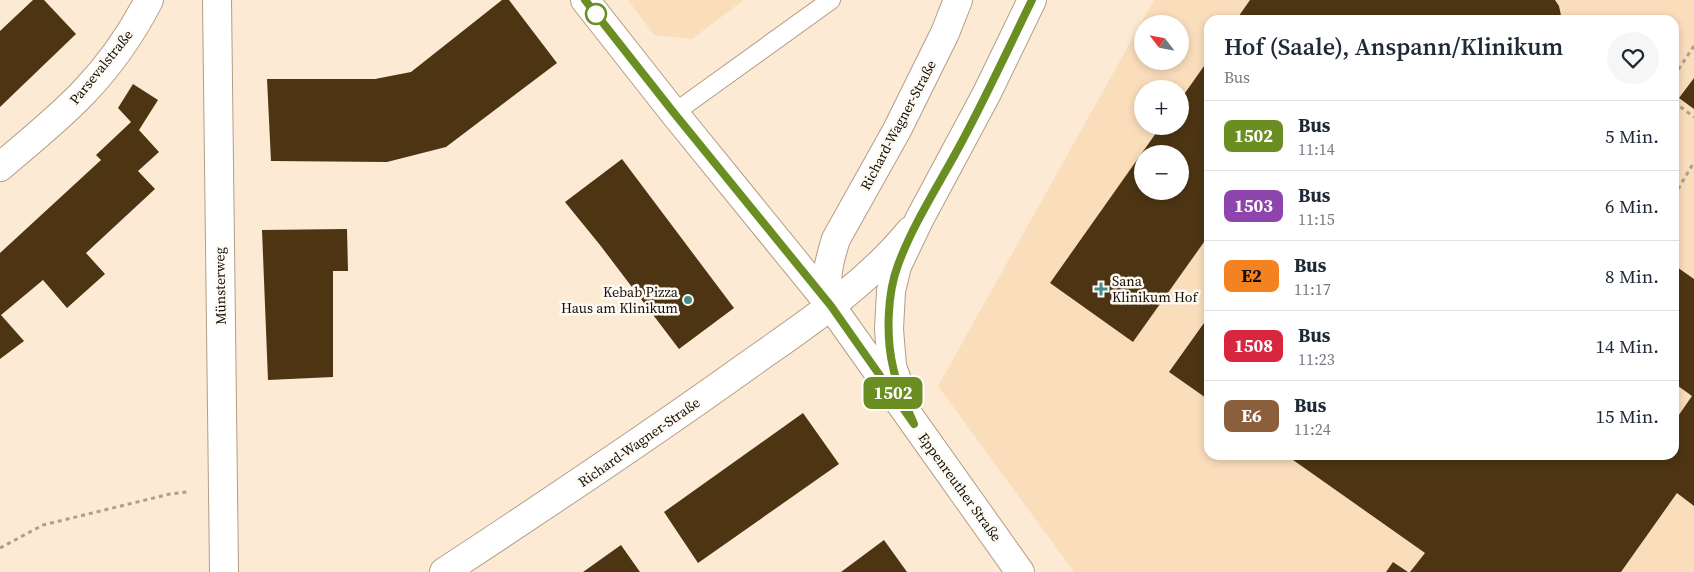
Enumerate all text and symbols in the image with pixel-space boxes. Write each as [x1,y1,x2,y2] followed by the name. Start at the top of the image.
[585,3,607,25] unlabelled marker
[1134,15,1189,70] north arrow
[1134,15,1189,200] map controls
[65,25,137,109] street label: Parsevalstraße
[1224,30,1563,63] text: Hof (Saale), Anspann/Klinikum
[1607,32,1659,84] button: heart
[855,56,941,194] street label: Richard-Wagner-Straße
[1224,66,1250,88] text: Bus
[1134,80,1189,135] button: +
[1298,112,1330,138] text: Bus
[1234,123,1273,148] text: 1502
[1605,123,1659,149] text: 5 Min.
[1298,138,1335,160] text: 11:14
[1134,145,1189,200] button: −
[1298,182,1330,208] text: Bus
[1234,193,1273,218] text: 1503
[1605,193,1659,219] text: 6 Min.
[1298,208,1335,230] text: 11:15
[209,247,231,325] street label: Münsterweg
[1294,252,1326,278] text: Bus
[1241,263,1262,288] text: E2
[1605,263,1659,289] text: 8 Min.
[1112,271,1198,307] place label: Sana Klinikum Hof
[1294,278,1331,300] text: 11:17
[561,282,679,318] place label: Kebab Pizza Haus am Klinikum
[1094,282,1108,296] marker: Sana Klinikum Hof
[682,294,694,306] marker: Kebab Pizza Haus am Klinikum
[1298,322,1330,348] text: Bus
[1234,333,1273,358] text: 1508
[1596,333,1659,359] text: 14 Min.
[1298,348,1335,370] text: 11:23
[858,377,928,409] line badge: 1502
[873,380,913,405] text: 1502
[574,392,704,492] street label: Richard-Wagner-Straße
[1294,392,1326,418] text: Bus
[1241,403,1262,428] text: E6
[1596,403,1659,429] text: 15 Min.
[1294,418,1331,440] text: 11:24
[914,428,1006,546] street label: Eppenreuther Straße

